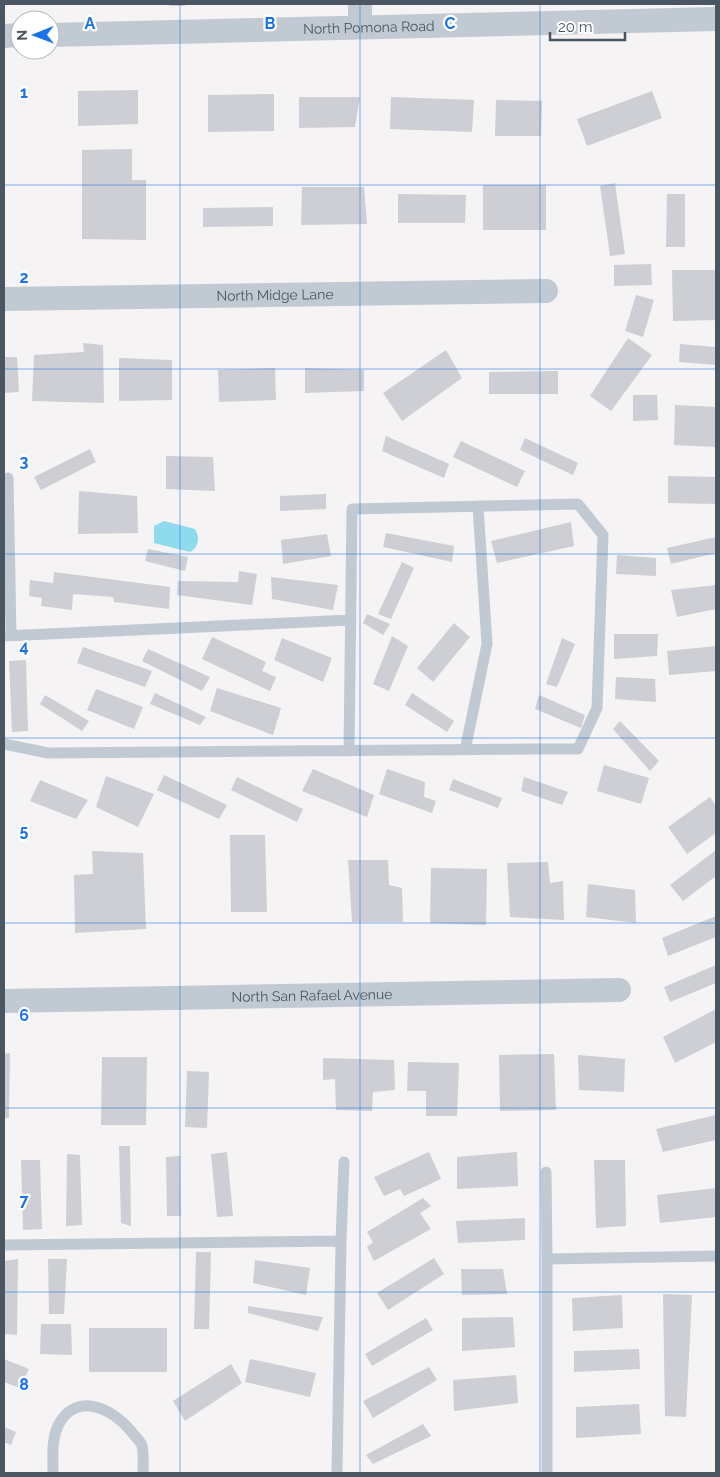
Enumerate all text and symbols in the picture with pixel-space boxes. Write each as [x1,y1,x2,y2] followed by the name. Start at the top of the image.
[10,10,60,60] north arrow
[550,10,625,42] scale bar
[85,14,96,33] text: A
[265,14,276,33] text: B
[445,14,456,33] text: C
[303,18,435,37] street label: North Pomona Road
[558,18,593,36] text: 20 m
[14,30,30,41] text: N
[20,83,28,102] text: 1
[19,268,29,287] text: 2
[216,286,334,304] street label: North Midge Lane
[20,452,29,471] text: 3
[19,637,29,656] text: 4
[20,821,29,840] text: 5
[231,986,393,1005] street label: North San Rafael Avenue
[19,1006,29,1025] text: 6
[20,1191,29,1210] text: 7
[19,1375,29,1394] text: 8

